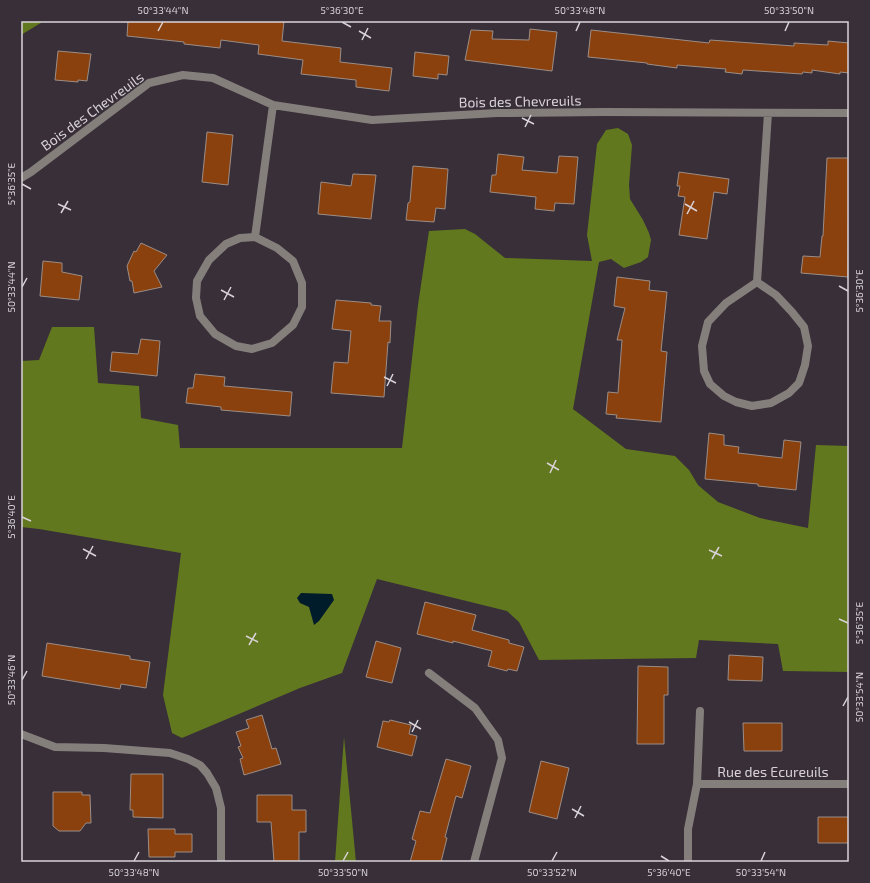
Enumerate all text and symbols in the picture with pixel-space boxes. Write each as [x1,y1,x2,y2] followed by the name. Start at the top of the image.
[138,4,188,16] text: 50°33'44"N
[320,4,364,16] text: 5°36'30"E
[555,4,605,16] text: 50°33'48"N
[764,4,814,16] text: 50°33'50"N
[37,68,147,154] street label: Bois des Chevreuils
[458,91,582,111] street label: Bois des Chevreuils
[5,162,17,205] text: 5°36'35"E
[5,262,17,312] text: 50°33'44"N
[853,269,865,313] text: 5°36'30"E
[5,495,17,539] text: 5°36'40"E
[853,601,865,644] text: 5°36'35"E
[5,655,17,705] text: 50°33'46"N
[853,672,865,722] text: 50°33'54"N
[717,763,829,780] street label: Rue des Ecureuils
[109,866,159,878] text: 50°33'48"N
[318,866,368,878] text: 50°33'50"N
[527,866,577,878] text: 50°33'52"N
[647,866,691,878] text: 5°36'40"E
[736,866,786,878] text: 50°33'54"N

